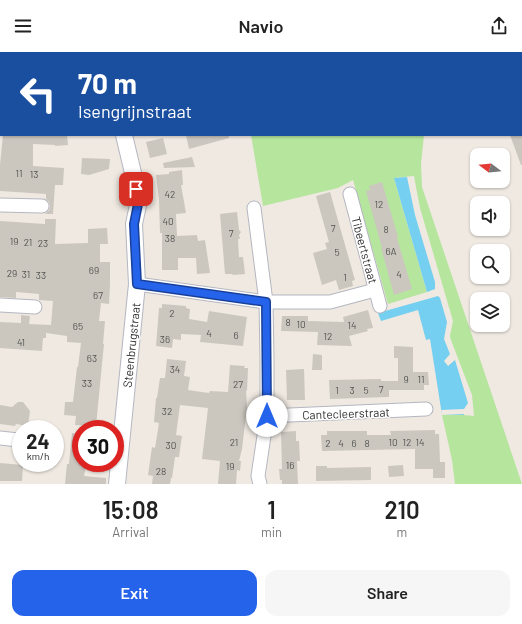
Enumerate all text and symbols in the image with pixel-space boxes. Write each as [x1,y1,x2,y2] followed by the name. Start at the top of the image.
[12,15,34,37] icon: menu
[239,15,283,37] text: Navio
[488,15,510,37] icon: share
[78,66,137,100] text: 70 m
[12,68,64,120] icon: left
[78,100,192,122] text: Isengrijnstraat
[470,148,510,188] north arrow
[470,148,510,332] map controls
[15,167,23,179] house number: 11
[30,168,38,180] house number: 13
[119,172,153,206] pin
[125,178,147,200] icon: arrive
[165,188,175,200] house number: 42
[470,196,510,236] button: sound
[375,198,383,210] house number: 12
[162,215,174,227] house number: 40
[349,215,381,285] street label: Tibeertstraat
[331,222,336,234] house number: 7
[383,223,389,235] house number: 8
[229,227,234,239] house number: 7
[165,232,175,244] house number: 38
[10,235,18,247] house number: 19
[24,236,32,248] house number: 21
[38,237,48,249] house number: 23
[470,244,510,284] button: search
[385,245,397,257] house number: 6A
[334,246,340,258] house number: 5
[89,264,99,276] house number: 69
[7,267,17,279] house number: 29
[22,268,30,280] house number: 31
[396,268,402,280] house number: 4
[36,269,46,281] house number: 33
[343,271,347,283] house number: 1
[93,289,103,301] house number: 67
[470,292,510,332] button: layers
[120,302,142,388] street label: Steenbrugstraat
[169,307,175,319] house number: 2
[285,316,291,328] house number: 8
[296,318,306,330] house number: 10
[347,319,357,331] house number: 14
[73,320,83,332] house number: 65
[206,327,212,339] house number: 4
[233,329,239,341] house number: 6
[324,330,332,342] house number: 12
[160,333,170,345] house number: 36
[17,336,25,348] house number: 41
[87,352,97,364] house number: 63
[170,363,180,375] house number: 34
[403,373,409,385] house number: 9
[417,373,425,385] house number: 11
[82,377,92,389] house number: 33
[233,378,243,390] house number: 27
[379,383,384,395] house number: 7
[335,384,339,396] house number: 1
[349,384,355,396] house number: 3
[363,384,369,396] house number: 5
[246,395,288,437] position arrow
[302,404,390,422] street label: Cantecleerstraat
[162,405,172,417] house number: 32
[72,420,124,472] speed limit sign: 30
[26,429,50,453] text: 24
[230,436,238,448] house number: 21
[388,436,398,448] house number: 10
[403,436,411,448] house number: 12
[415,436,425,448] house number: 14
[325,437,331,449] house number: 2
[338,437,344,449] house number: 4
[351,437,357,449] house number: 6
[364,437,370,449] house number: 8
[166,439,176,451] house number: 30
[27,450,49,462] text: km/h
[286,459,294,471] house number: 16
[226,460,234,472] house number: 19
[156,465,166,477] house number: 28
[102,495,159,524] text: 15:08
[267,495,276,524] text: 1
[384,495,420,524] text: 210
[112,524,149,540] text: Arrival
[261,524,282,540] text: min
[397,524,407,540] text: m
[12,570,257,616] button: Exit
[265,570,510,616] button: Share

